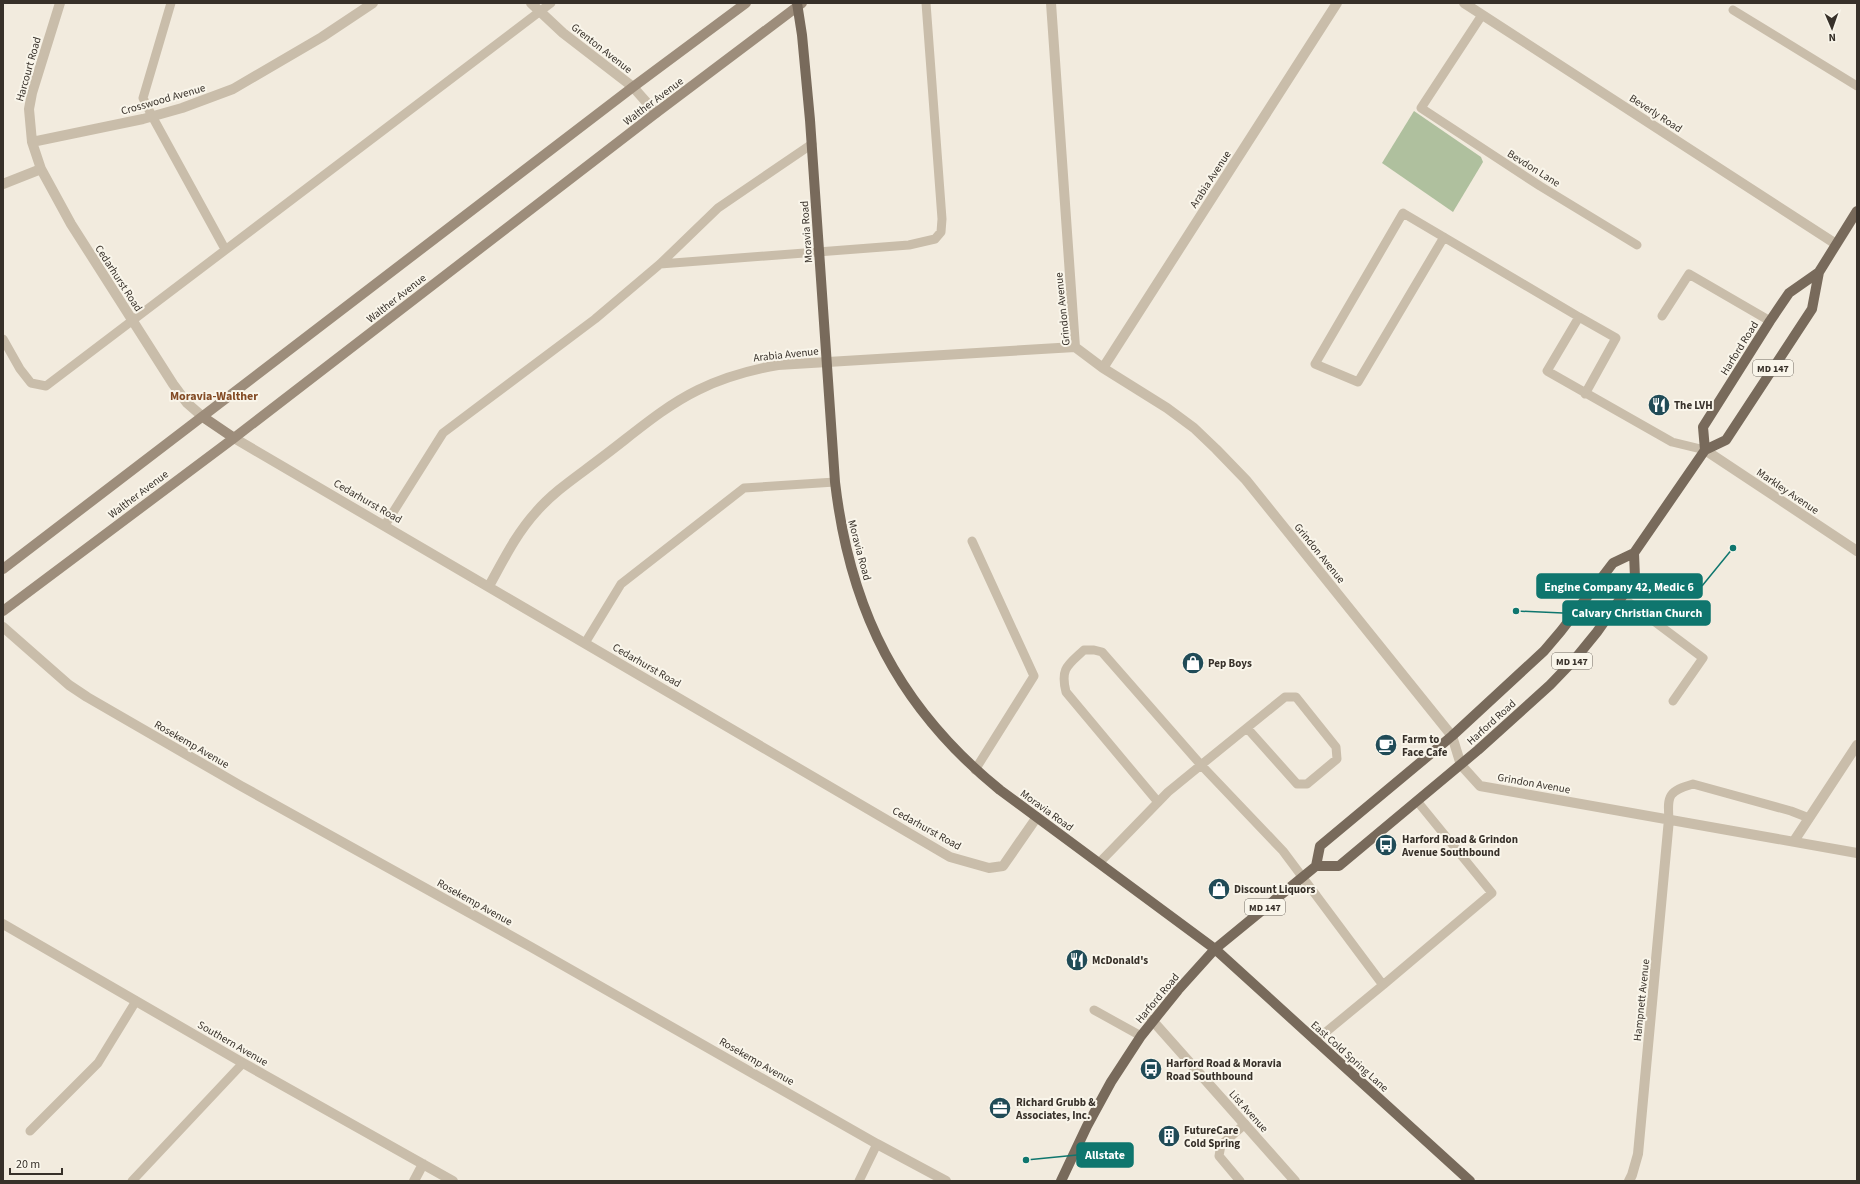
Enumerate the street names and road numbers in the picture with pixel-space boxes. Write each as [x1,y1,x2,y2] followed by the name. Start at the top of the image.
[568,20,636,77] street label: Grenton Avenue
[12,35,45,103] street label: Harcourt Road
[620,73,687,129] street label: Walther Avenue
[119,80,208,119] street label: Crosswood Avenue
[1626,91,1685,136] street label: Beverly Road
[1504,146,1563,191] street label: Bevdon Lane
[1186,147,1235,211] street label: Arabia Avenue
[797,200,816,264] street label: Moravia Road
[91,242,146,315] street label: Cedarhurst Road
[363,270,430,326] street label: Walther Avenue
[1051,271,1074,346] street label: Grindon Avenue
[1717,318,1762,378] street label: Harford Road
[753,344,820,365] street label: Arabia Avenue
[1753,360,1793,376] road number: MD 147
[1754,465,1822,518] street label: Markley Avenue
[105,466,172,522] street label: Walther Avenue
[331,476,405,527] street label: Cedarhurst Road
[844,518,875,582] street label: Moravia Road
[1291,520,1349,587] street label: Grindon Avenue
[610,640,684,691] street label: Cedarhurst Road
[1552,653,1592,669] road number: MD 147
[1464,696,1519,748] street label: Harford Road
[152,717,232,772] street label: Rosekemp Avenue
[1496,770,1572,797] street label: Grindon Avenue
[1017,786,1076,835] street label: Moravia Road
[890,803,964,854] street label: Cedarhurst Road
[434,875,516,930] street label: Rosekemp Avenue
[1245,899,1285,915] road number: MD 147
[1630,958,1653,1042] street label: Hampnett Avenue
[1132,970,1183,1027] street label: Harford Road
[195,1017,271,1070] street label: Southern Avenue
[1308,1017,1392,1096] street label: East Cold Spring Lane
[717,1034,797,1089] street label: Rosekemp Avenue
[1226,1087,1272,1136] street label: List Avenue

